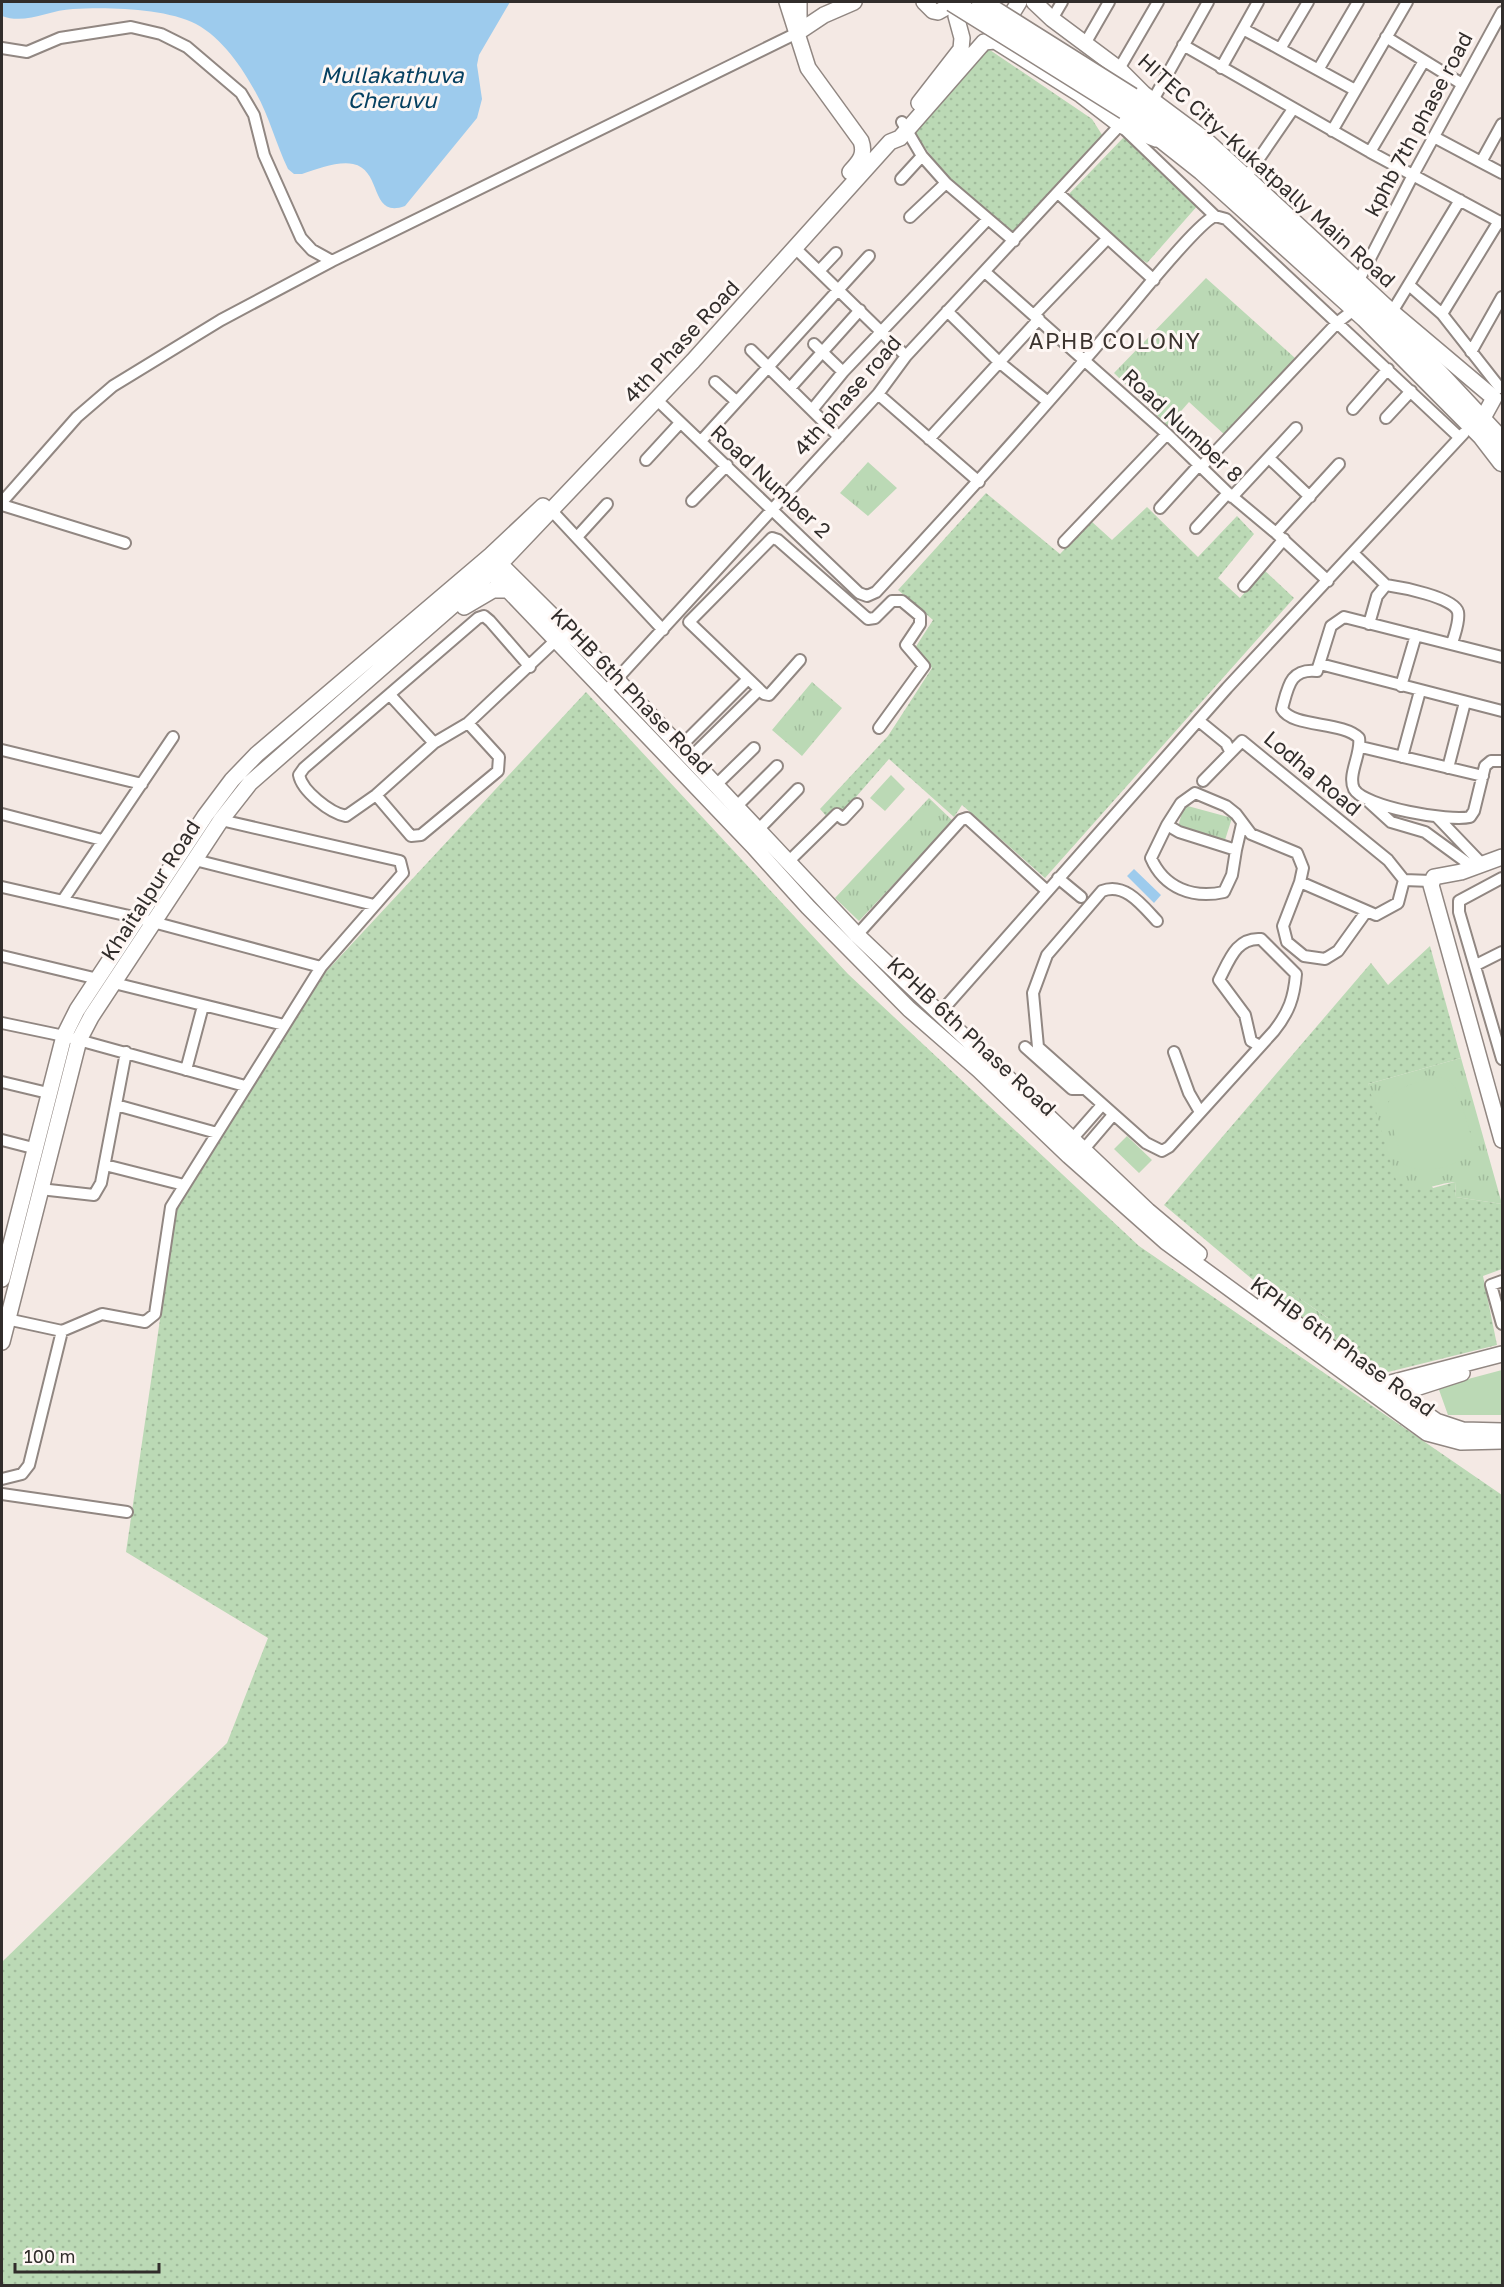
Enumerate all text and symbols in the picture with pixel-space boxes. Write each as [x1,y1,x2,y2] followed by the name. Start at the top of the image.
[1358,27,1478,221] street label: kphb 7th phase road
[1133,47,1401,293] street label: HITEC City–Kukatpally Main Road
[321,61,465,113] water label: Mullakathuva Cheruvu
[618,274,744,408] street label: 4th Phase Road
[1029,327,1201,354] district label: APHB COLONY
[788,329,906,461] street label: 4th phase road
[1117,363,1249,487] street label: Road Number 8
[706,419,836,543] street label: Road Number 2
[546,602,718,780] street label: KPHB 6th Phase Road
[1259,725,1367,821] street label: Lodha Road
[95,815,205,965] street label: Khaitalpur Road
[882,951,1062,1121] street label: KPHB 6th Phase Road
[1246,1270,1440,1422] street label: KPHB 6th Phase Road
[15,2236,159,2274] scale bar
[24,2245,75,2267] text: 100 m

